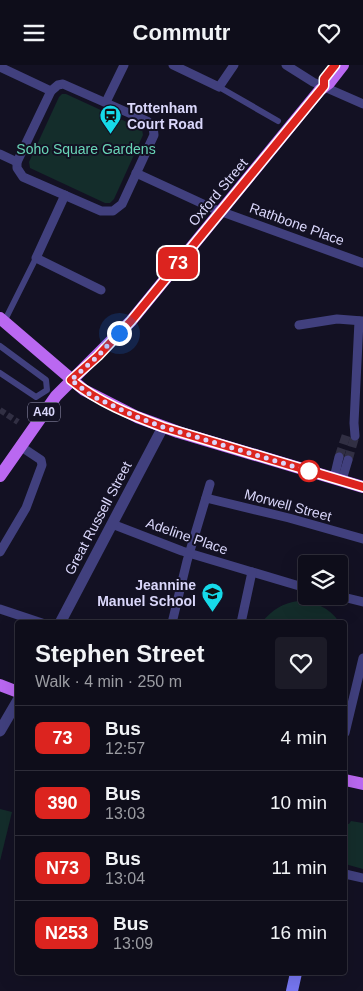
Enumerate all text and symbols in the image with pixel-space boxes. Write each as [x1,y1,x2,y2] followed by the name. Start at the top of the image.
[20,19,48,47] icon: menu
[315,19,343,47] icon: heart
[133,20,230,45] text: Commutr
[127,100,203,132] place label: Tottenham Court Road
[99,104,123,135] station icon: Tottenham Court Road
[16,141,156,157] park label: Soho Square Gardens
[185,155,251,229] street label: Oxford Street
[247,199,347,249] street label: Rathbone Place
[156,247,200,279] line badge: 73
[168,253,188,273] text: 73
[107,321,132,346] your location
[28,403,60,422] road number: A40
[61,459,135,577] street label: Great Russell Street
[298,460,320,482] unlabelled marker
[243,486,333,524] street label: Morwell Street
[144,514,230,558] street label: Adeline Place
[298,555,348,605] map controls
[298,555,348,605] button: layers
[97,577,196,609] place label: Jeannine Manuel School
[200,581,224,612] school or university icon: Jeannine Manuel School
[275,637,327,689] button: heart
[35,640,204,667] text: Stephen Street
[35,673,182,690] text: Walk · 4 min · 250 m
[105,718,141,739] text: Bus
[281,727,327,748] text: 4 min
[52,728,73,748] text: 73
[105,740,145,757] text: 12:57
[105,783,141,804] text: Bus
[270,792,327,813] text: 10 min
[47,793,78,813] text: 390
[105,805,145,822] text: 13:03
[105,848,141,869] text: Bus
[271,857,327,878] text: 11 min
[46,858,79,878] text: N73
[105,870,145,887] text: 13:04
[113,913,149,934] text: Bus
[270,922,327,943] text: 16 min
[45,923,88,943] text: N253
[113,935,153,952] text: 13:09

